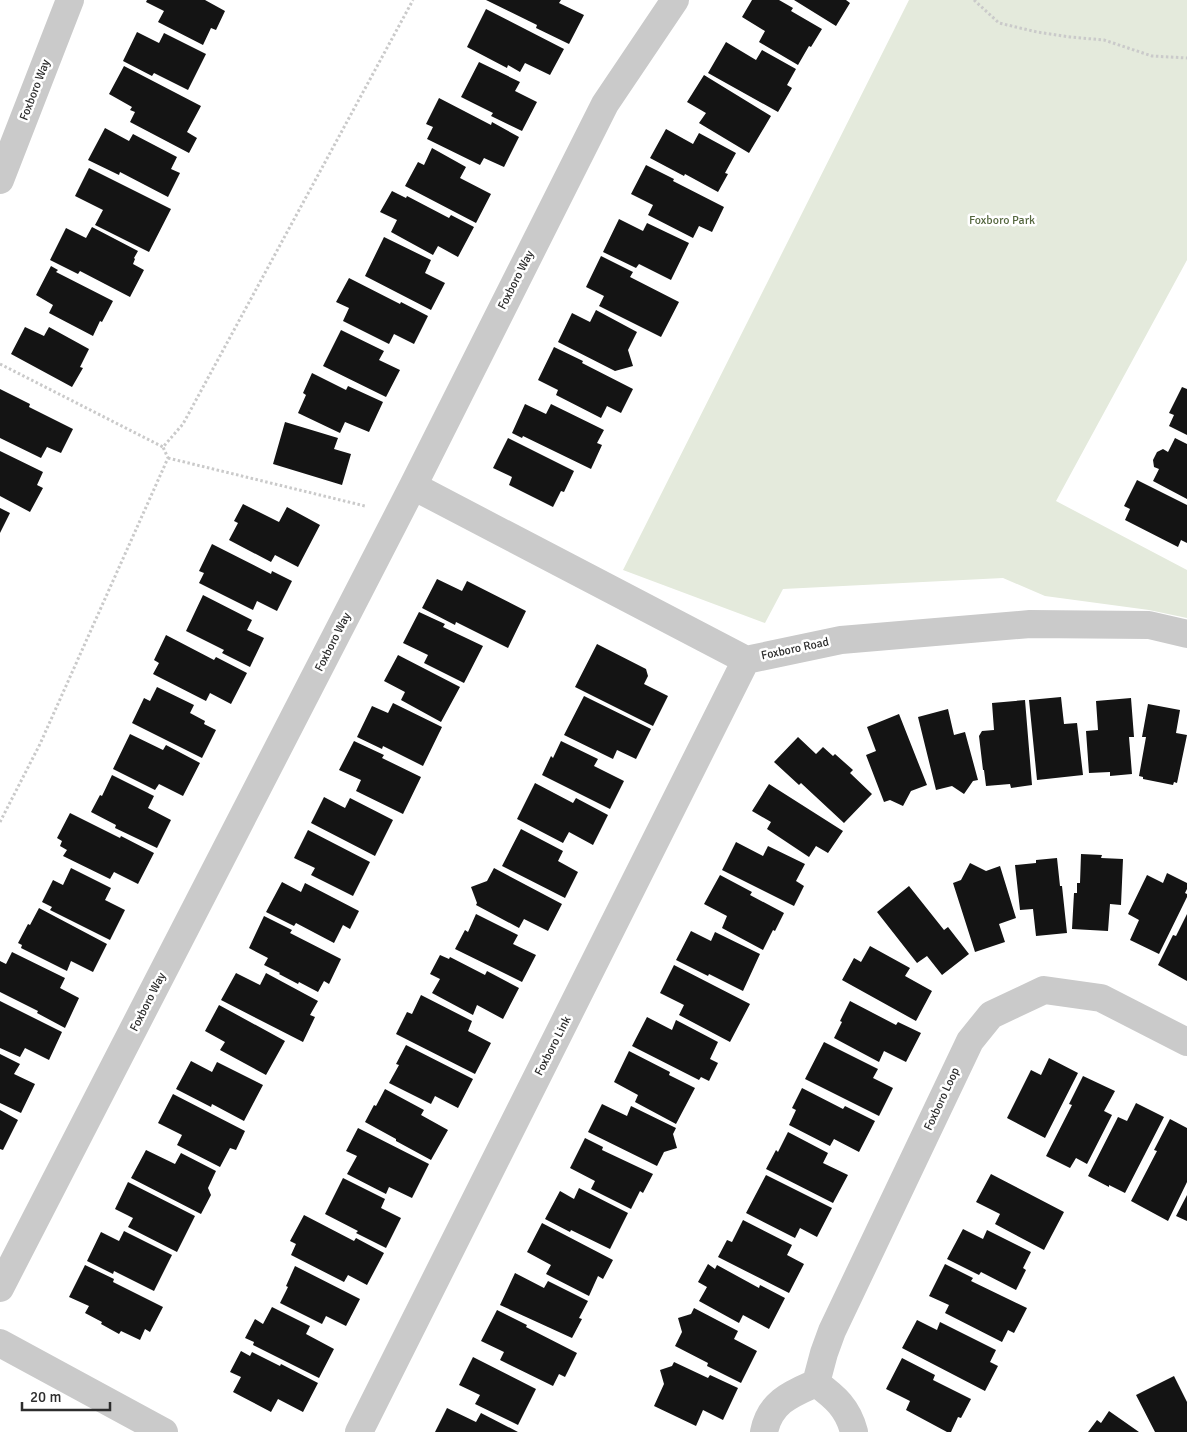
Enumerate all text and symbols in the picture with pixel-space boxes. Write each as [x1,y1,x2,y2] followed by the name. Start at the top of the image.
[16,57,54,123] street label: Foxboro Way
[969,213,1035,228] park label: Foxboro Park
[495,248,537,312] street label: Foxboro Way
[312,610,354,674] street label: Foxboro Way
[760,635,830,663] street label: Foxboro Road
[127,970,169,1034] street label: Foxboro Way
[532,1014,574,1078] street label: Foxboro Link
[921,1065,963,1133] street label: Foxboro Loop
[22,1380,110,1412] scale bar
[30,1388,61,1406] text: 20 m

